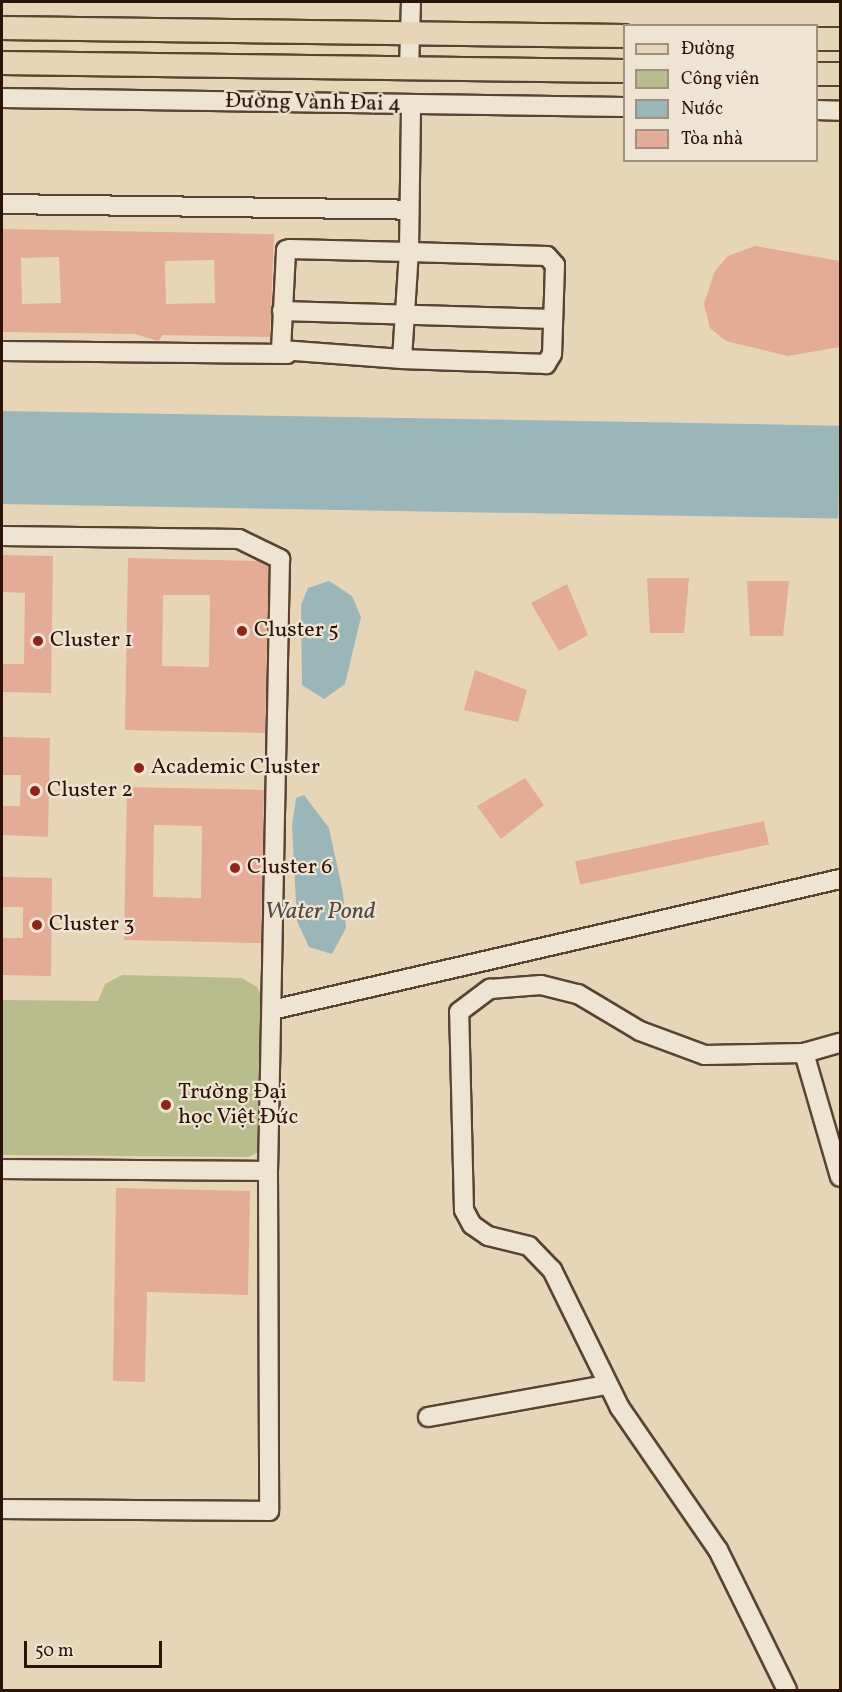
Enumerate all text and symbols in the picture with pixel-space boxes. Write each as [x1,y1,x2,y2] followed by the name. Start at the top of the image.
[623,24,818,162] legend
[681,37,735,62] text: Đường
[681,67,760,92] text: Công viên
[224,88,402,118] street label: Đường Vành Đai 4
[681,97,723,122] text: Nước
[681,127,743,152] text: Tòa nhà
[254,618,339,644] place label: Cluster 5
[235,624,249,638] marker: Cluster 5
[50,628,133,654] place label: Cluster 1
[31,634,45,648] marker: Cluster 1
[151,755,320,781] place label: Academic Cluster
[132,761,146,775] marker: Academic Cluster
[47,778,133,804] place label: Cluster 2
[28,784,42,798] marker: Cluster 2
[247,855,332,881] place label: Cluster 6
[228,861,242,875] marker: Cluster 6
[264,899,376,927] water label: Water Pond
[49,912,135,938] place label: Cluster 3
[30,918,44,932] marker: Cluster 3
[178,1079,299,1130] place label: Trường Đại học Việt Đức
[159,1098,173,1112] marker: Trường Đại học Việt Đức
[27,1629,165,1667] scale bar
[35,1639,74,1664] text: 50 m

